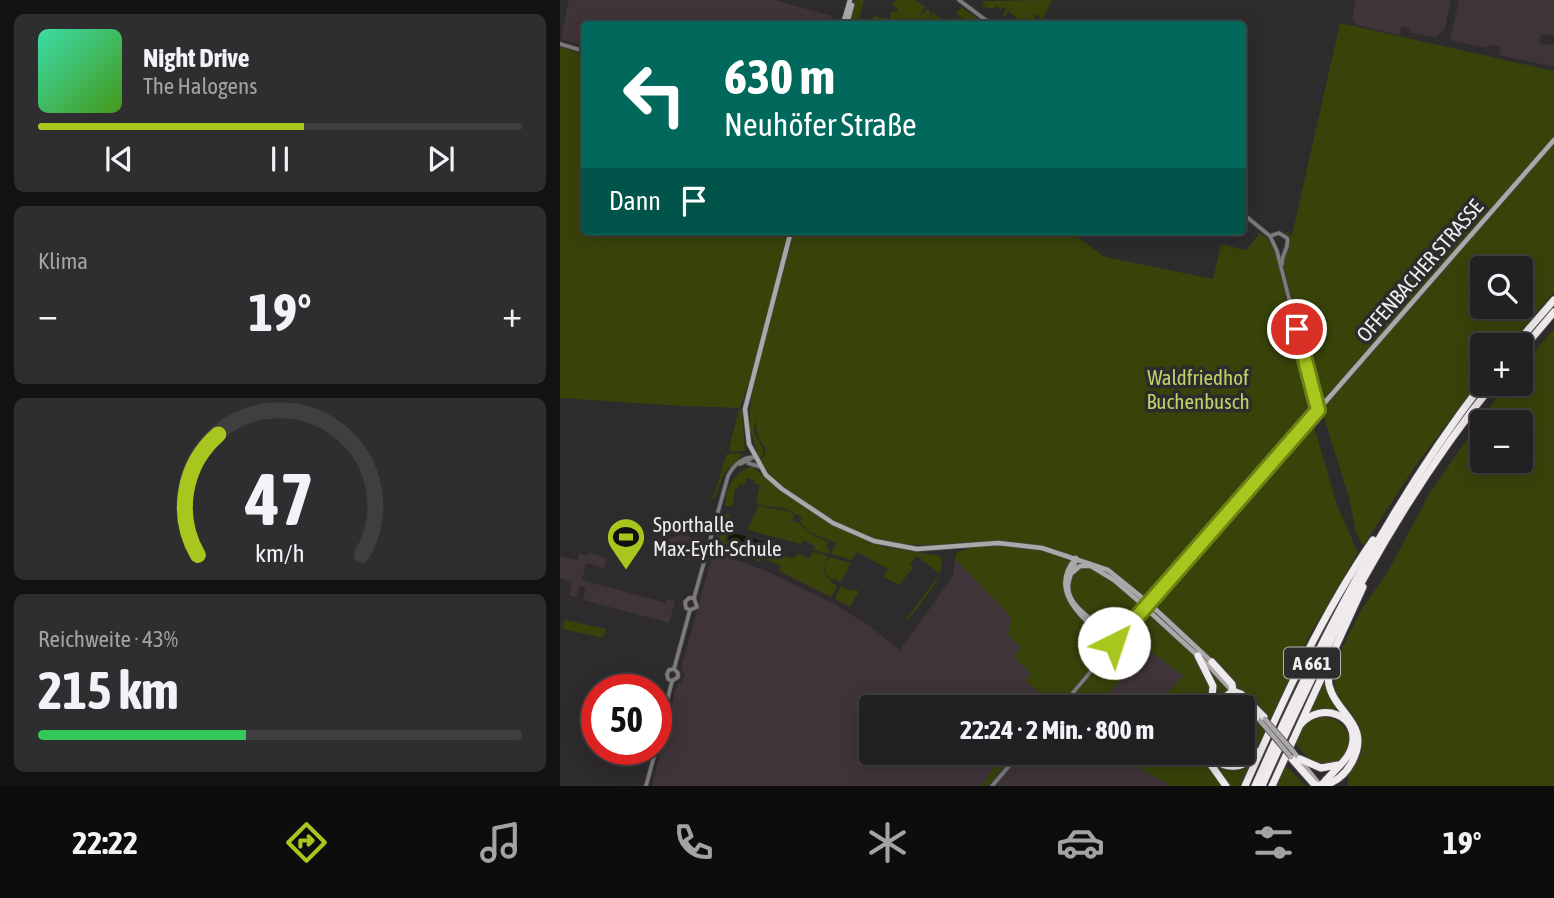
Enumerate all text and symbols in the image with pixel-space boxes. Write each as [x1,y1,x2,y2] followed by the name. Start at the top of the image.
[143,43,250,73] text: Night Drive
[724,48,835,104] text: 630 m
[609,49,700,140] icon: left
[143,73,257,99] text: The Halogens
[724,106,917,143] text: Neuhöfer Straße
[100,140,138,178] icon: previous
[261,140,299,178] icon: pause
[422,140,460,178] icon: next
[675,182,713,220] icon: arrive
[609,186,661,216] text: Dann
[1351,194,1487,346] street label: OFFENBACHER STRASSE
[38,248,88,274] text: Klima
[1470,256,1533,473] map controls
[1470,256,1533,319] button: search
[248,282,312,342] text: 19°
[38,292,58,335] text: −
[502,292,522,335] text: +
[1267,299,1327,359] pin
[1278,310,1316,348] icon: arrive
[1470,333,1533,396] button: +
[1146,365,1250,413] park label: Waldfriedhof Buchenbusch
[1470,410,1533,473] button: −
[245,457,314,540] text: 47
[653,512,781,560] place label: Sporthalle Max-Eyth-Schule
[605,516,647,571] sports icon: Sporthalle Max-Eyth-Schule
[255,539,305,567] text: km/h
[1077,606,1151,680] position arrow
[38,626,178,652] text: Reichweite · 43%
[1284,648,1340,678] road number: A 661
[38,660,179,720] text: 215 km
[581,674,672,765] speed limit sign: 50
[960,715,1154,745] text: 22:24 · 2 Min. · 800 m
[282,818,331,867] icon: directions
[476,818,525,867] icon: music
[669,818,718,867] icon: phone
[863,818,912,867] icon: climate
[1056,818,1105,867] icon: car
[1249,818,1298,867] icon: filters
[72,824,138,861] text: 22:22
[1443,824,1482,861] text: 19°

